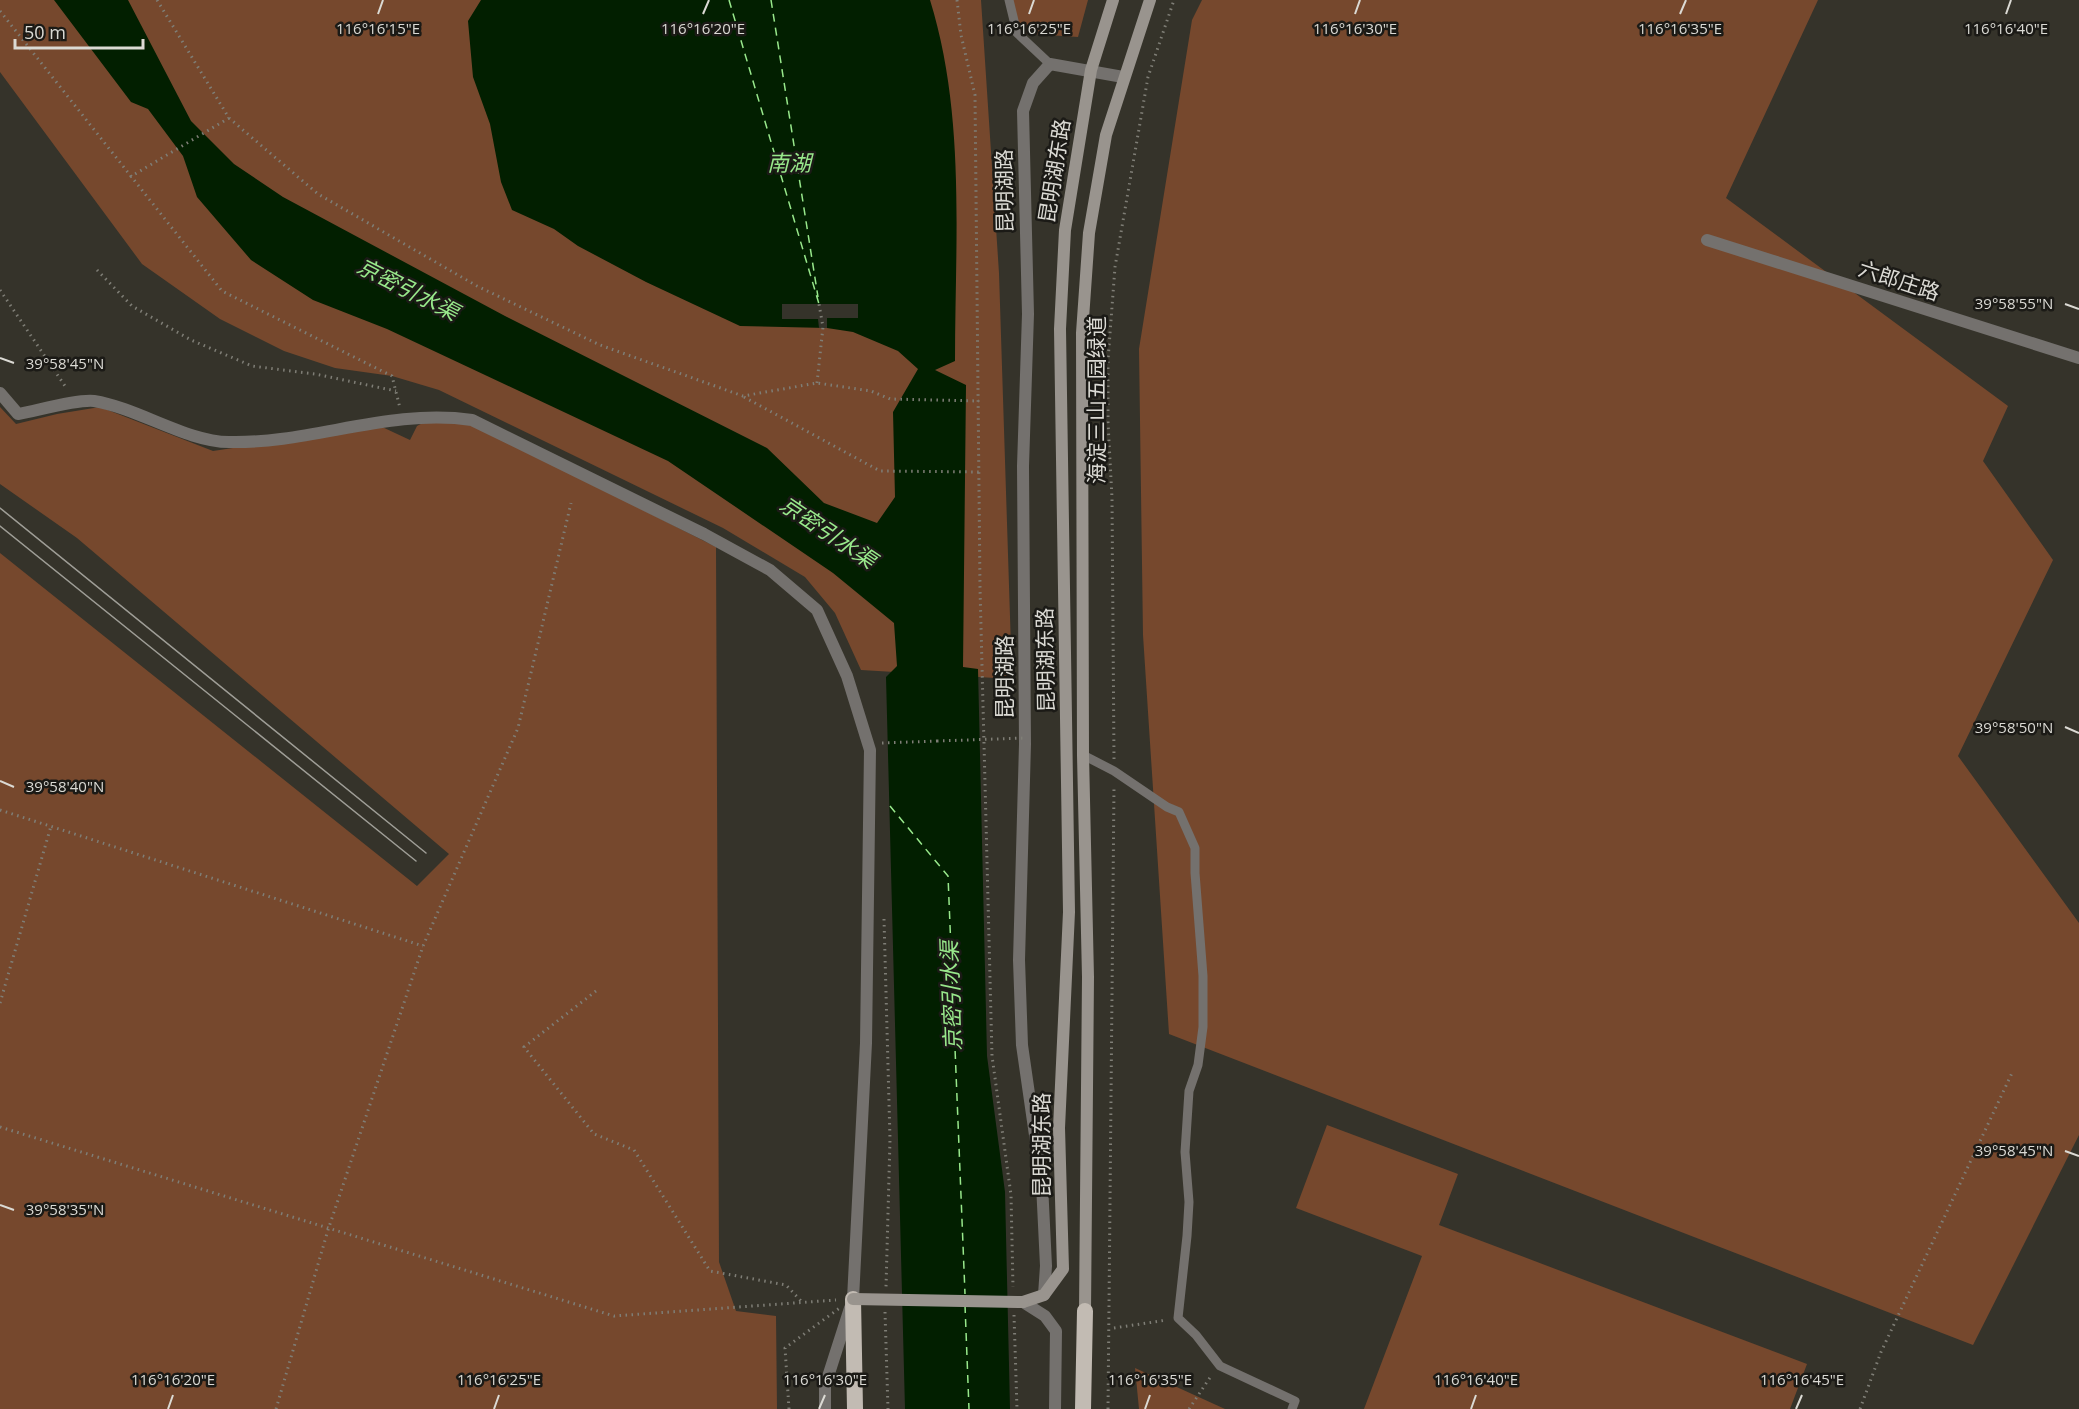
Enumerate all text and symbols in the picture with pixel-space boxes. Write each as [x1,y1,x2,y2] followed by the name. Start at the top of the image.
[15,12,142,50] scale bar
[336,18,420,38] text: 116°16'15"E
[661,18,745,38] text: 116°16'20"E
[987,18,1071,38] text: 116°16'25"E
[1313,18,1397,38] text: 116°16'30"E
[1638,18,1722,38] text: 116°16'35"E
[1964,18,2048,38] text: 116°16'40"E
[24,20,66,44] text: 50 m
[1032,117,1076,225] street label: 昆明湖东路
[767,147,814,177] water label: 南湖
[989,149,1019,233] street label: 昆明湖路
[353,250,467,328] water label: 京密引水渠
[1855,254,1944,306] street label: 六郎庄路
[1975,293,2053,313] text: 39°58'55"N
[1082,316,1110,484] street label: 海淀三山五园绿道
[26,353,104,373] text: 39°58'45"N
[775,488,885,576] water label: 京密引水渠
[1030,607,1060,713] street label: 昆明湖东路
[990,635,1018,719] street label: 昆明湖路
[1975,717,2053,737] text: 39°58'50"N
[26,776,104,796] text: 39°58'40"N
[933,938,967,1052] water label: 京密引水渠
[1027,1093,1055,1198] street label: 昆明湖东路
[1975,1140,2053,1160] text: 39°58'45"N
[26,1199,104,1219] text: 39°58'35"N
[131,1369,215,1389] text: 116°16'20"E
[457,1369,541,1389] text: 116°16'25"E
[783,1369,867,1389] text: 116°16'30"E
[1108,1369,1192,1389] text: 116°16'35"E
[1434,1369,1518,1389] text: 116°16'40"E
[1760,1369,1844,1389] text: 116°16'45"E

